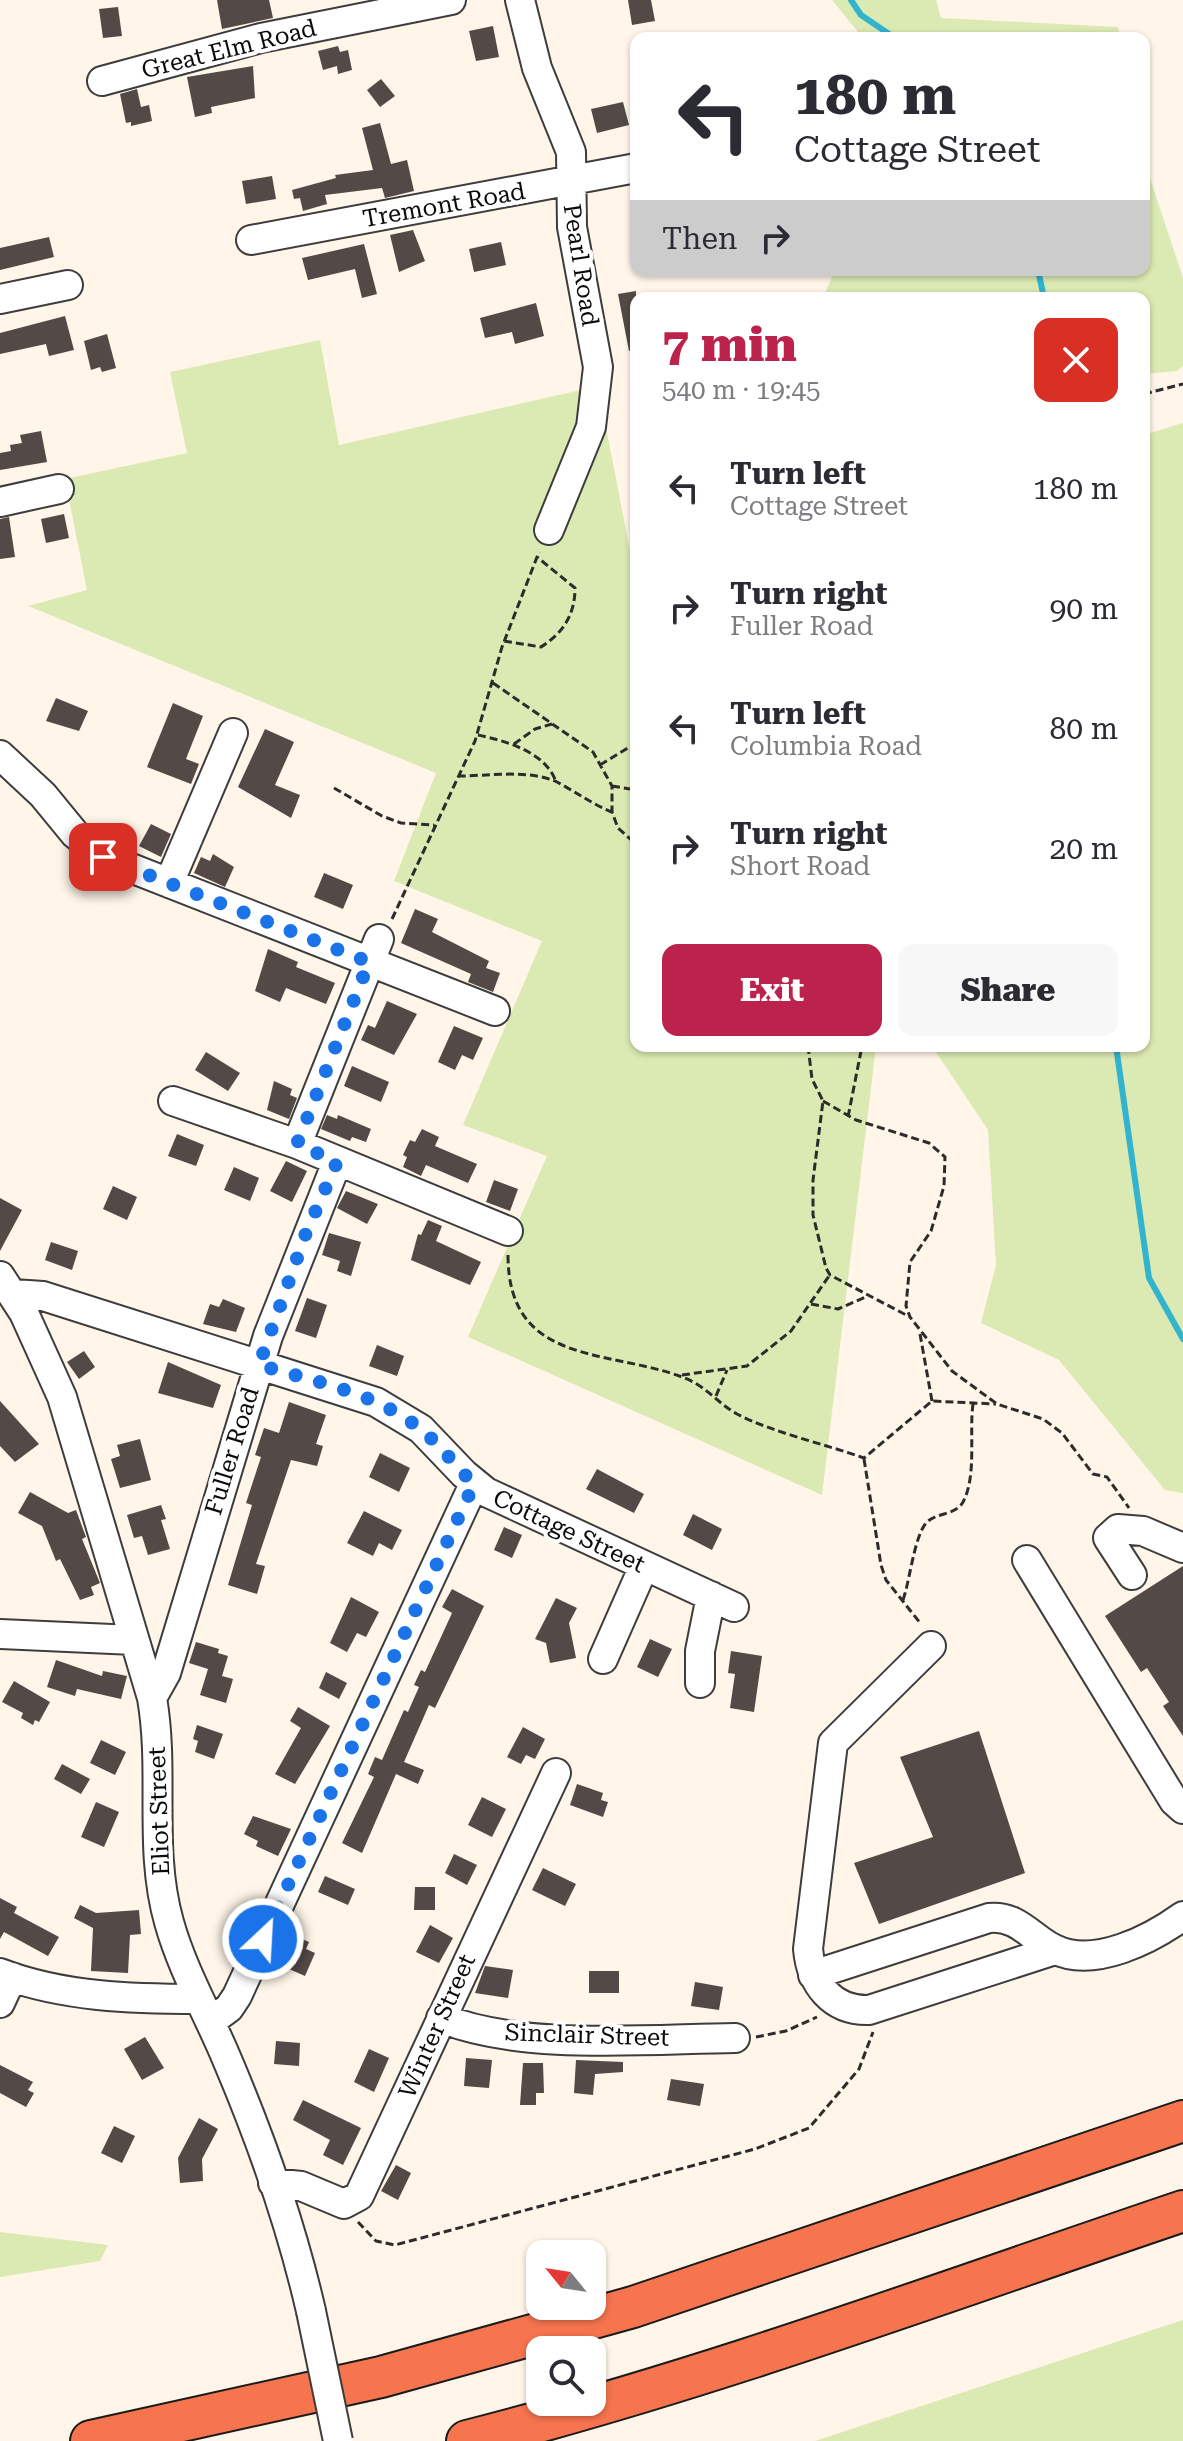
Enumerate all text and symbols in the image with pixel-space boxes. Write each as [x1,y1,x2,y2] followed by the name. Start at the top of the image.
[139,14,319,84] street label: Great Elm Road
[794,62,956,128] text: 180 m
[662,64,766,168] icon: left
[794,129,1040,171] text: Cottage Street
[360,177,528,233] street label: Tremont Road
[558,202,604,328] street label: Pearl Road
[753,216,797,260] icon: right
[662,221,737,256] text: Then
[662,317,797,373] text: 7 min
[1034,318,1118,402] button: close
[662,375,821,405] text: 540 m · 19:45
[730,456,866,491] text: Turn left
[662,466,706,510] icon: left
[1033,471,1118,506] text: 180 m
[730,491,908,521] text: Cottage Street
[730,576,887,611] text: Turn right
[662,586,706,630] icon: right
[1049,591,1118,626] text: 90 m
[730,611,873,641] text: Fuller Road
[730,696,866,731] text: Turn left
[662,706,706,750] icon: left
[1049,711,1118,746] text: 80 m
[730,731,922,761] text: Columbia Road
[730,816,887,851] text: Turn right
[69,823,137,891] pin
[662,826,706,870] icon: right
[1049,831,1118,866] text: 20 m
[81,835,125,879] icon: arrive
[730,851,870,881] text: Short Road
[662,944,882,1036] button: Exit
[898,944,1118,1036] button: Share
[199,1384,265,1518] street label: Fuller Road
[489,1484,649,1578] street label: Cottage Street
[143,1746,175,1876] street label: Eliot Street
[221,1897,305,1981] position arrow
[393,1950,481,2102] street label: Winter Street
[504,2018,670,2052] street label: Sinclair Street
[526,2240,606,2320] north arrow
[526,2240,606,2416] map controls
[526,2336,606,2416] button: search

